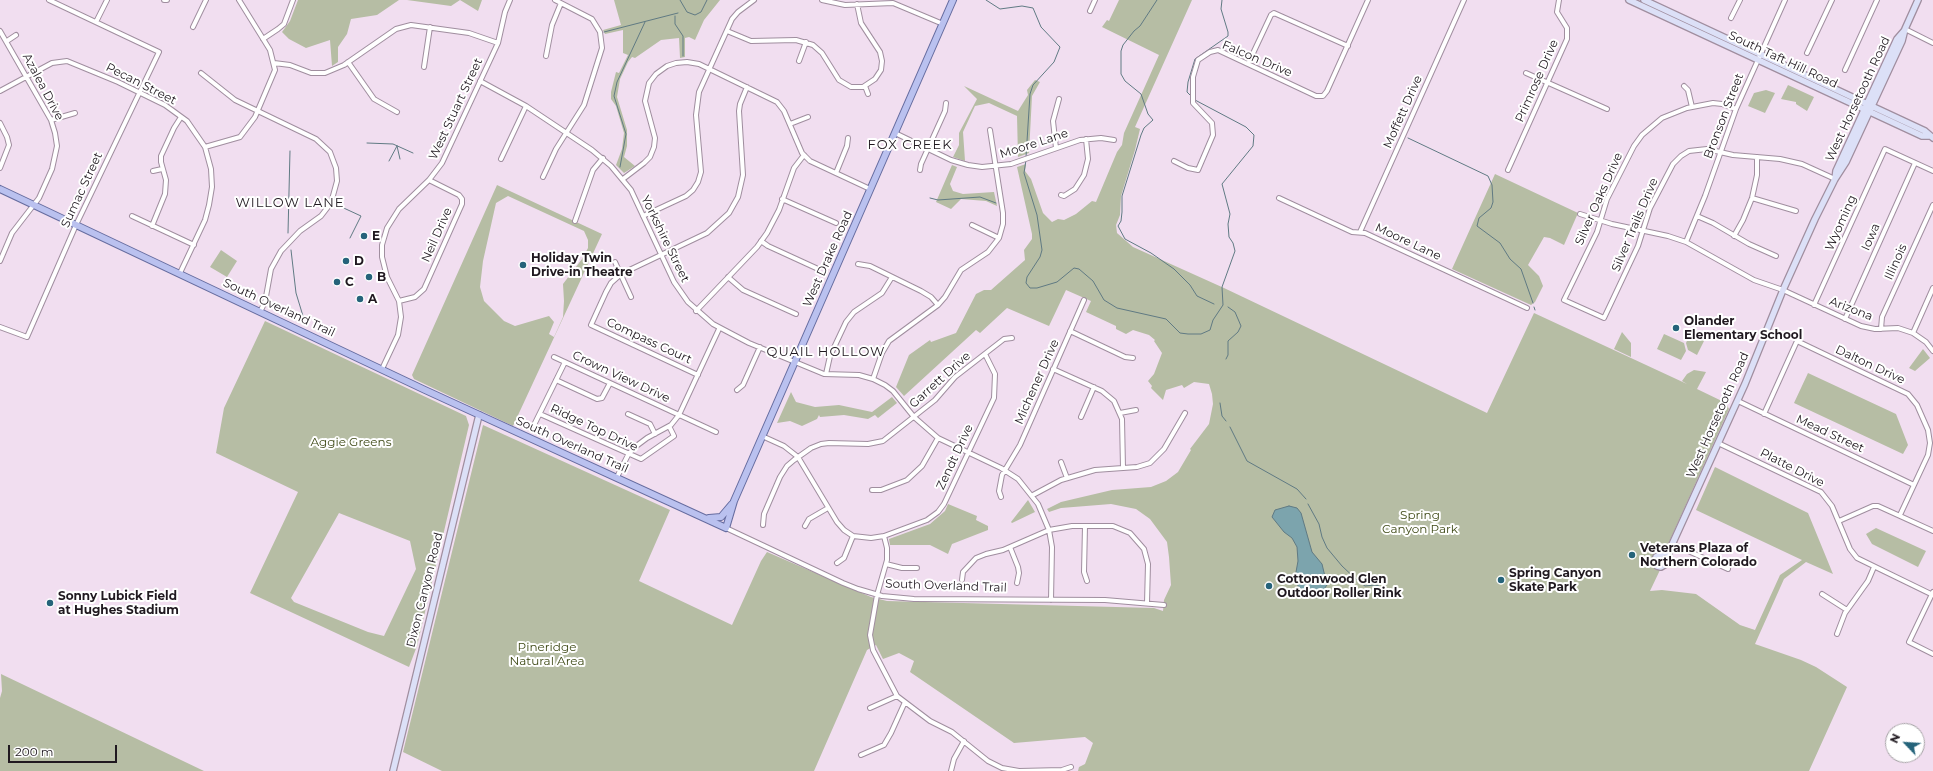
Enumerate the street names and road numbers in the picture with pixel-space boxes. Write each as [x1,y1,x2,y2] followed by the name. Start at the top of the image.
[1726,28,1840,92] street label: South Taft Hill Road
[1823,34,1893,164] street label: West Horsetooth Road
[1512,37,1562,125] street label: Primrose Drive
[1220,38,1294,80] street label: Falcon Drive
[19,51,67,123] street label: Azalea Drive
[426,56,486,162] street label: West Stuart Street
[103,60,179,108] street label: Pecan Street
[1701,71,1747,161] street label: Bronson Street
[1380,73,1426,151] street label: Moffett Drive
[998,126,1070,162] street label: Moore Lane
[58,150,106,230] street label: Sumac Street
[1572,150,1626,248] street label: Silver Oaks Drive
[1609,176,1661,274] street label: Silver Trails Drive
[638,193,692,285] street label: Yorkshire Street
[1822,193,1860,253] street label: Wyoming
[419,206,455,264] street label: Neil Drive
[800,209,856,309] street label: West Drake Road
[1373,220,1443,264] street label: Moore Lane
[1859,221,1883,253] street label: Iowa
[1882,242,1910,282] street label: Illinois
[221,276,337,340] street label: South Overland Trail
[1827,294,1875,324] street label: Arizona
[604,315,694,367] street label: Compass Court
[1012,337,1062,427] street label: Michener Drive
[1833,343,1907,387] street label: Dalton Drive
[570,348,672,406] street label: Crown View Drive
[907,349,973,411] street label: Garrett Drive
[1684,350,1752,480] street label: West Horsetooth Road
[548,401,640,455] street label: Ridge Top Drive
[1794,412,1866,456] street label: Mead Street
[513,414,631,476] street label: South Overland Trail
[934,422,976,492] street label: Zendt Drive
[1758,446,1826,490] street label: Platte Drive
[404,531,446,649] street label: Dixon Canyon Road
[885,577,1007,595] street label: South Overland Trail

